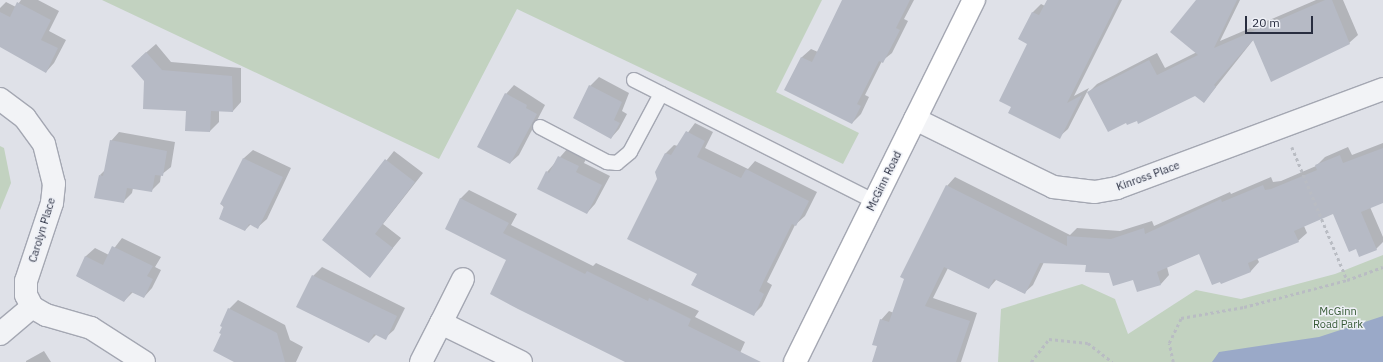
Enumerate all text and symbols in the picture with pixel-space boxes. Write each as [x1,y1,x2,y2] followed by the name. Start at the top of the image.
[1247,8,1315,34] scale bar
[1252,15,1280,30] text: 20 m
[864,149,904,213] street label: McGinn Road
[1115,158,1181,194] street label: Kinross Place
[26,196,58,264] street label: Carolyn Place
[1313,305,1363,331] park label: McGinn Road Park

